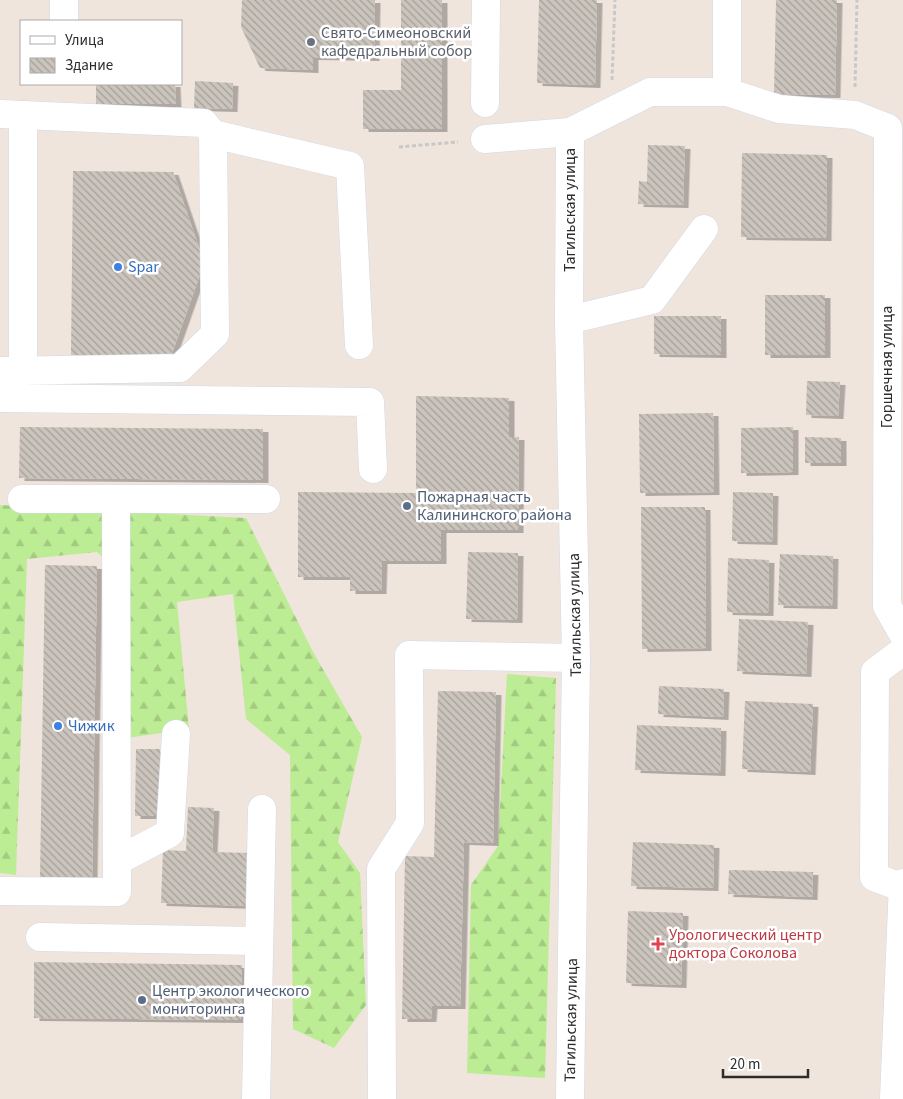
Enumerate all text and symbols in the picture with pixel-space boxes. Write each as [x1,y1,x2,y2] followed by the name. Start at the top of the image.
[20,20,182,85] legend
[321,22,472,62] place label: Свято-Симеоновский кафедральный собор
[65,30,104,51] text: Улица
[305,36,317,48] marker: Свято-Симеоновский кафедральный собор
[65,55,113,76] text: Здание
[559,148,581,272] street label: Тагильская улица
[128,256,159,278] place label: Spar
[112,261,124,273] marker: Spar
[876,306,898,428] street label: Горшечная улица
[417,486,572,526] place label: Пожарная часть Калининского района
[401,500,413,512] marker: Пожарная часть Калининского района
[563,553,587,677] street label: Тагильская улица
[68,715,115,737] place label: Чижик
[52,720,64,732] marker: Чижик
[669,924,822,964] place label: Урологический центр доктора Соколова
[651,937,665,951] marker: Урологический центр доктора Соколова
[559,958,583,1082] street label: Тагильская улица
[152,980,309,1020] place label: Центр экологического мониторинга
[136,994,148,1006] marker: Центр экологического мониторинга
[723,1046,808,1078] scale bar
[730,1054,760,1075] text: 20 m

